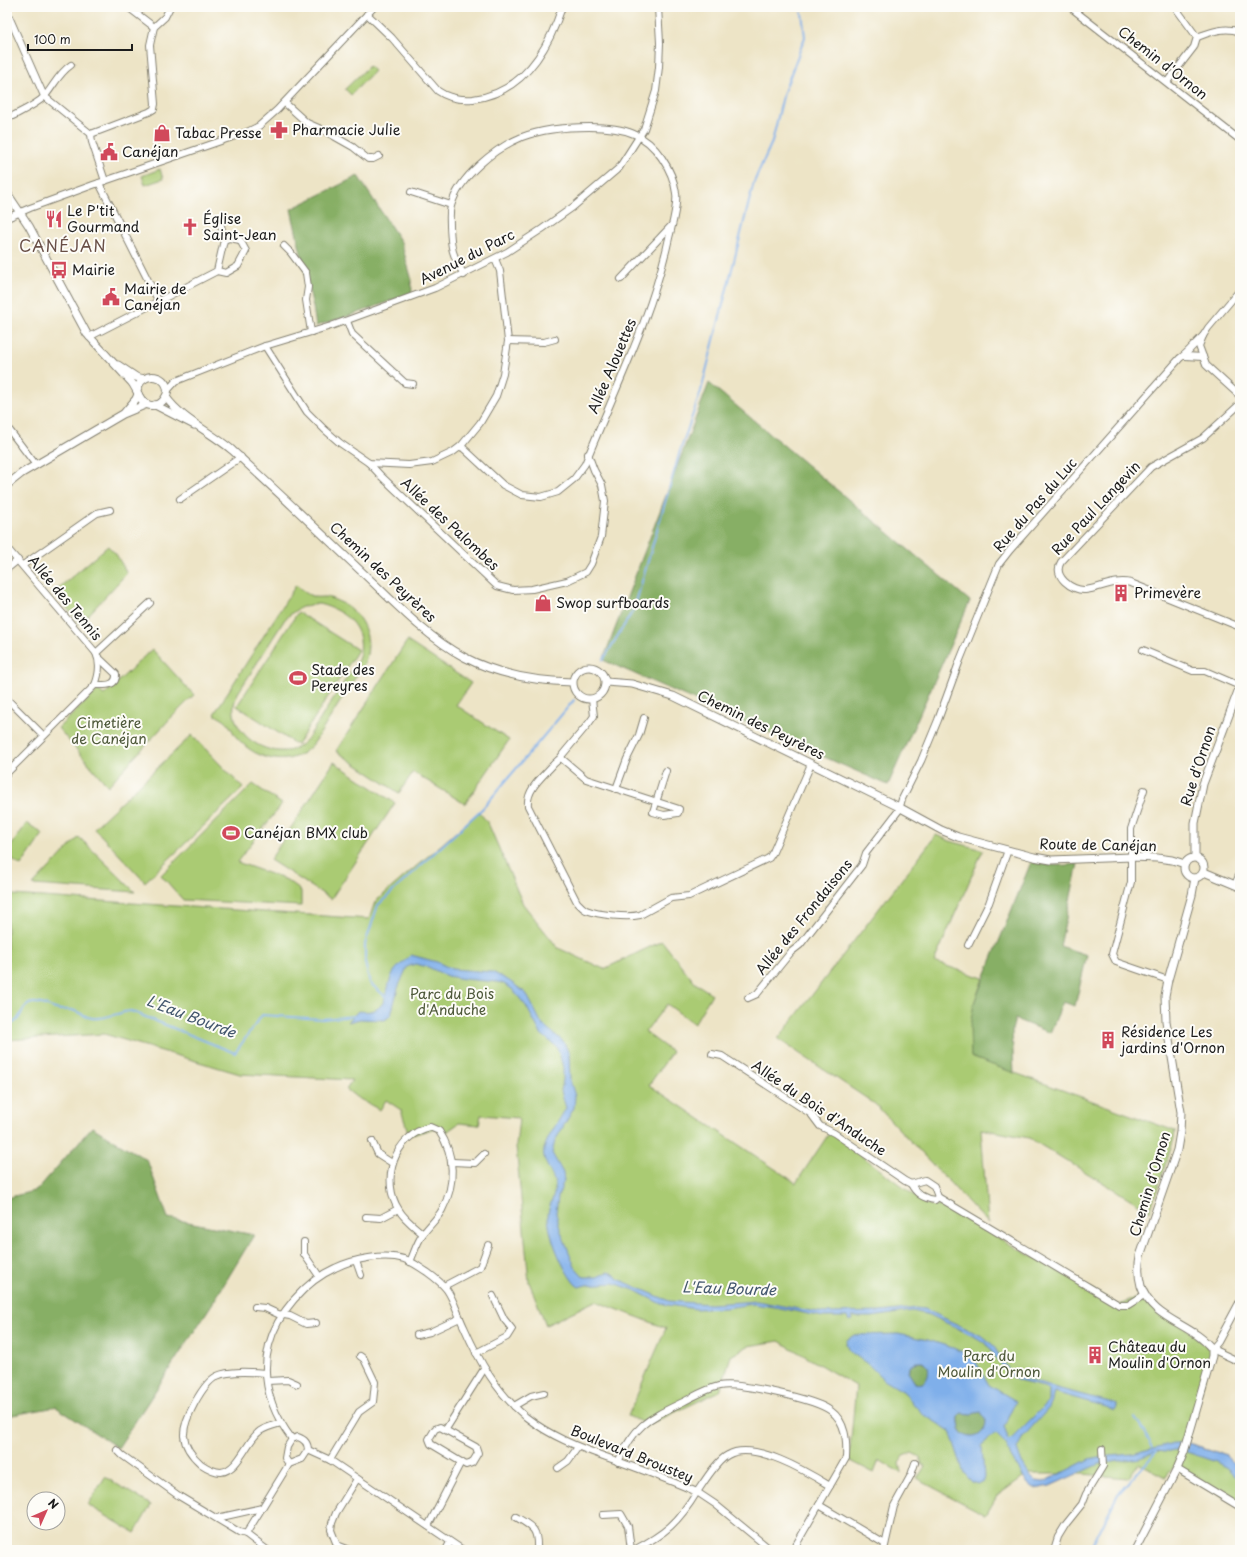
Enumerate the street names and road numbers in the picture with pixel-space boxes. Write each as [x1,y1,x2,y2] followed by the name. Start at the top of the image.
[1114,21,1213,104] street label: Chemin d'Ornon
[416,224,518,290] street label: Avenue du Parc
[582,315,641,417] street label: Allée Alouettes
[988,453,1082,556] street label: Rue du Pas du Luc
[1046,456,1145,559] street label: Rue Paul Langevin
[396,472,504,575] street label: Allée des Palombes
[325,517,441,627] street label: Chemin des Peyrères
[23,550,107,645] street label: Allée des Tennis
[694,685,828,764] street label: Chemin des Peyrères
[1175,723,1220,809] street label: Rue d'Ornon
[1039,833,1157,856] street label: Route de Canéjan
[750,854,857,979] street label: Allée des Frondaisons
[748,1054,891,1161] street label: Allée du Bois d'Anduche
[1124,1129,1175,1239] street label: Chemin d'Ornon
[568,1419,697,1488] street label: Boulevard Broustey

